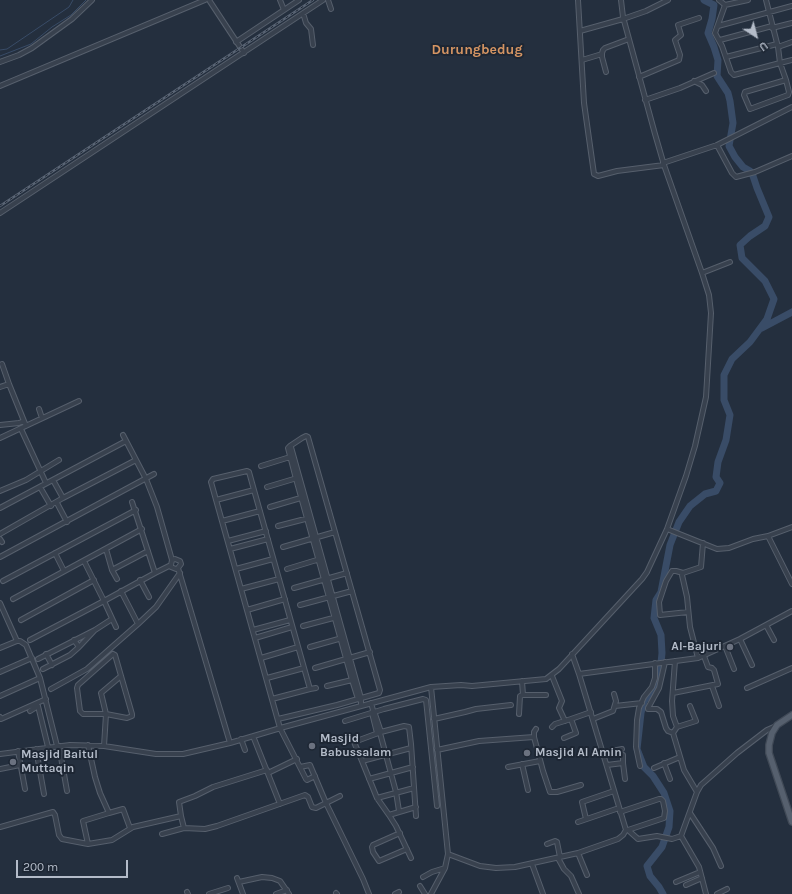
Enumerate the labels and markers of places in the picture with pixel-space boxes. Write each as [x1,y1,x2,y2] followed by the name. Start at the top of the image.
[671,640,722,654] place label: Al-Bajuri
[725,642,735,652] marker: Al-Bajuri
[320,732,391,760] place label: Masjid Babussalam
[307,741,317,751] marker: Masjid Babussalam
[535,746,622,760] place label: Masjid Al Amin
[21,748,98,776] place label: Masjid Baitul Muttaqin
[522,748,532,758] marker: Masjid Al Amin
[8,757,18,767] marker: Masjid Baitul Muttaqin

